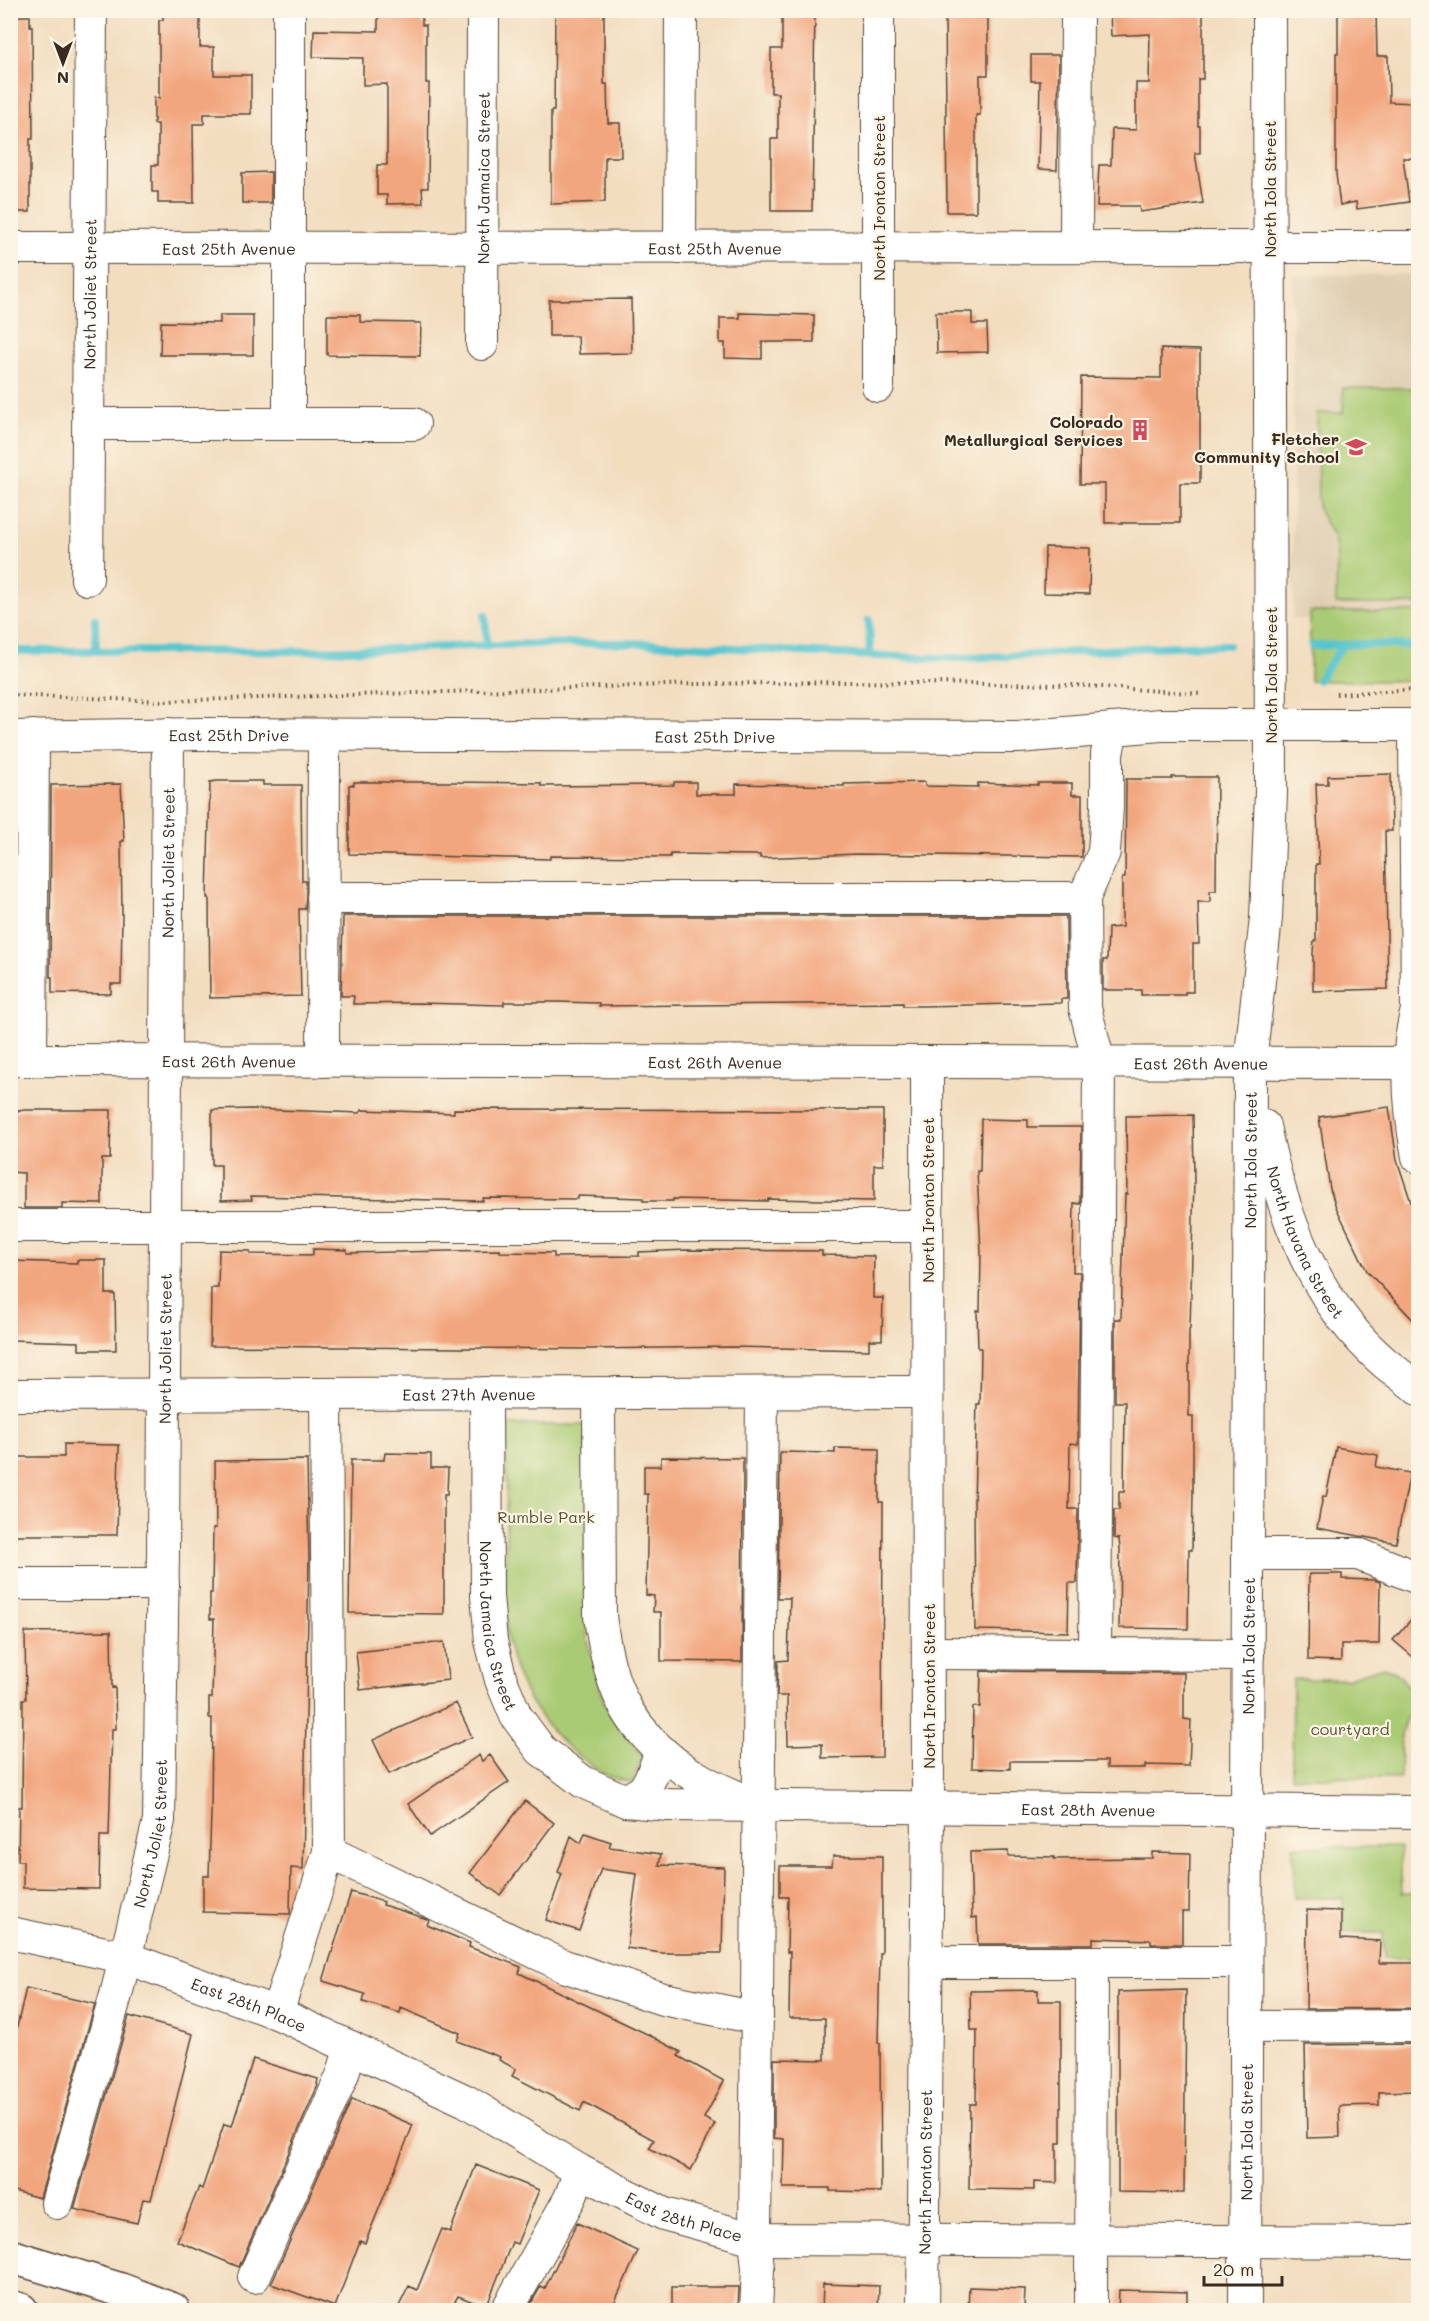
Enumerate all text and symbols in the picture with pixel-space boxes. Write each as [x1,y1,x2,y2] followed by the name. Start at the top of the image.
[33,33,93,93] north arrow
[57,68,69,89] text: N
[472,92,493,264] street label: North Jamaica Street
[868,115,889,281] street label: North Ironton Street
[1259,120,1280,258] street label: North Iola Street
[78,219,100,370] street label: North Joliet Street
[162,237,296,258] street label: East 25th Avenue
[648,237,782,258] street label: East 25th Avenue
[944,411,1123,450] place label: Colorado Metallurgical Services
[1128,418,1152,442] building icon: Colorado Metallurgical Services
[1194,428,1339,467] place label: Fletcher Community School
[1344,435,1368,459] school or university icon: Fletcher Community School
[1260,606,1281,744] street label: North Iola Street
[168,723,289,745] street label: East 25th Drive
[654,725,775,747] street label: East 25th Drive
[156,787,178,938] street label: North Joliet Street
[162,1050,296,1071] street label: East 26th Avenue
[648,1051,782,1072] street label: East 26th Avenue
[1134,1052,1268,1073] street label: East 26th Avenue
[1239,1091,1260,1229] street label: North Iola Street
[917,1117,938,1283] street label: North Ironton Street
[1263,1164,1349,1322] street label: North Havana Street
[153,1273,175,1424] street label: North Joliet Street
[402,1383,536,1404] street label: East 27th Avenue
[497,1506,595,1527] park label: Rumble Park
[476,1541,523,1713] street label: North Jamaica Street
[1237,1577,1258,1715] street label: North Iola Street
[918,1603,939,1769] street label: North Ironton Street
[1310,1718,1390,1739] park label: courtyard
[127,1759,170,1910] street label: North Joliet Street
[1021,1798,1156,1820] street label: East 28th Avenue
[188,1972,310,2036] street label: East 28th Place
[1235,2063,1256,2201] street label: North Iola Street
[913,2089,936,2255] street label: North Ironton Street
[623,2186,745,2246] street label: East 28th Place
[1204,2249,1282,2287] scale bar
[1213,2257,1254,2281] text: 20 m

